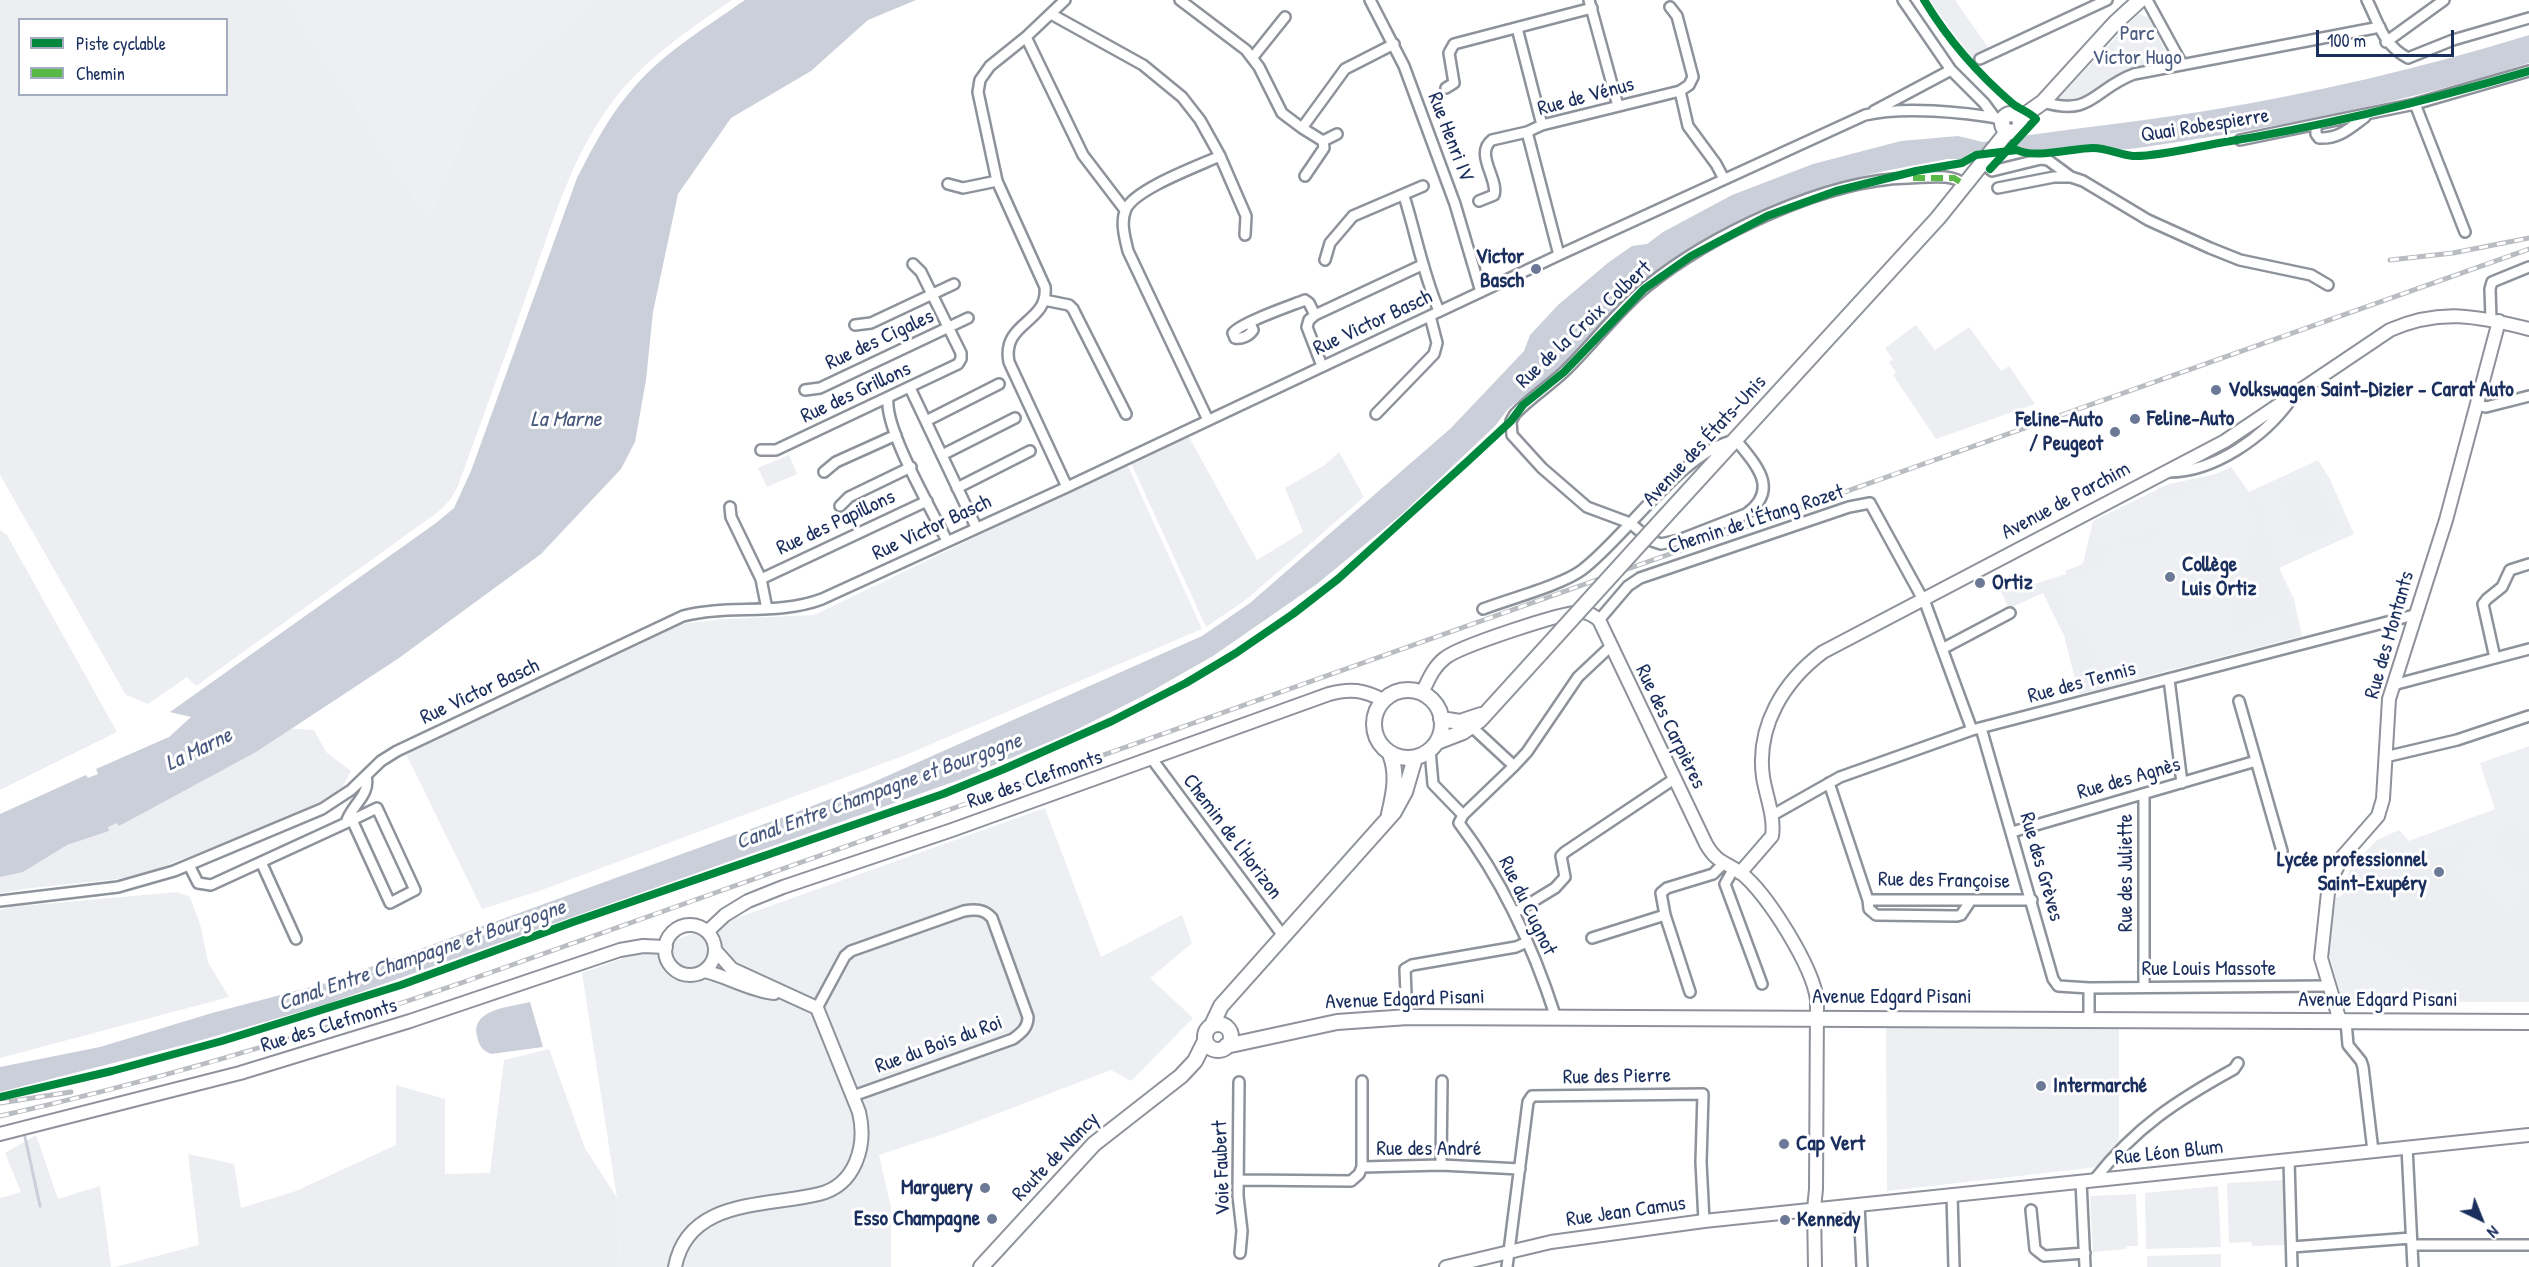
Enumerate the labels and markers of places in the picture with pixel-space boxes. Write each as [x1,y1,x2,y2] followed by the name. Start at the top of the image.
[1476,244,1524,294] place label: Victor Basch
[1529,262,1543,276] marker: Victor Basch
[2228,377,2514,403] place label: Volkswagen Saint-Dizier - Carat Auto
[2209,383,2223,397] marker: Volkswagen Saint-Dizier - Carat Auto
[2147,406,2234,432] place label: Feline-Auto
[2016,407,2103,457] place label: Feline-Auto / Peugeot
[2128,412,2142,426] marker: Feline-Auto
[2108,425,2122,439] marker: Feline-Auto / Peugeot
[2182,552,2257,602] place label: Collège Luis Ortiz
[1992,570,2033,596] place label: Ortiz
[2163,570,2177,584] marker: Collège Luis Ortiz
[1973,576,1987,590] marker: Ortiz
[2277,847,2427,897] place label: Lycée professionnel Saint-Exupéry
[2432,865,2446,879] marker: Lycée professionnel Saint-Exupéry
[2053,1073,2147,1099] place label: Intermarché
[2034,1079,2048,1093] marker: Intermarché
[1796,1131,1865,1157] place label: Cap Vert
[1777,1137,1791,1151] marker: Cap Vert
[901,1175,973,1201] place label: Marguery
[978,1181,992,1195] marker: Marguery
[854,1206,980,1232] place label: Esso Champagne
[1797,1207,1861,1233] place label: Kennedy
[985,1212,999,1226] marker: Esso Champagne
[1778,1213,1792,1227] marker: Kennedy

